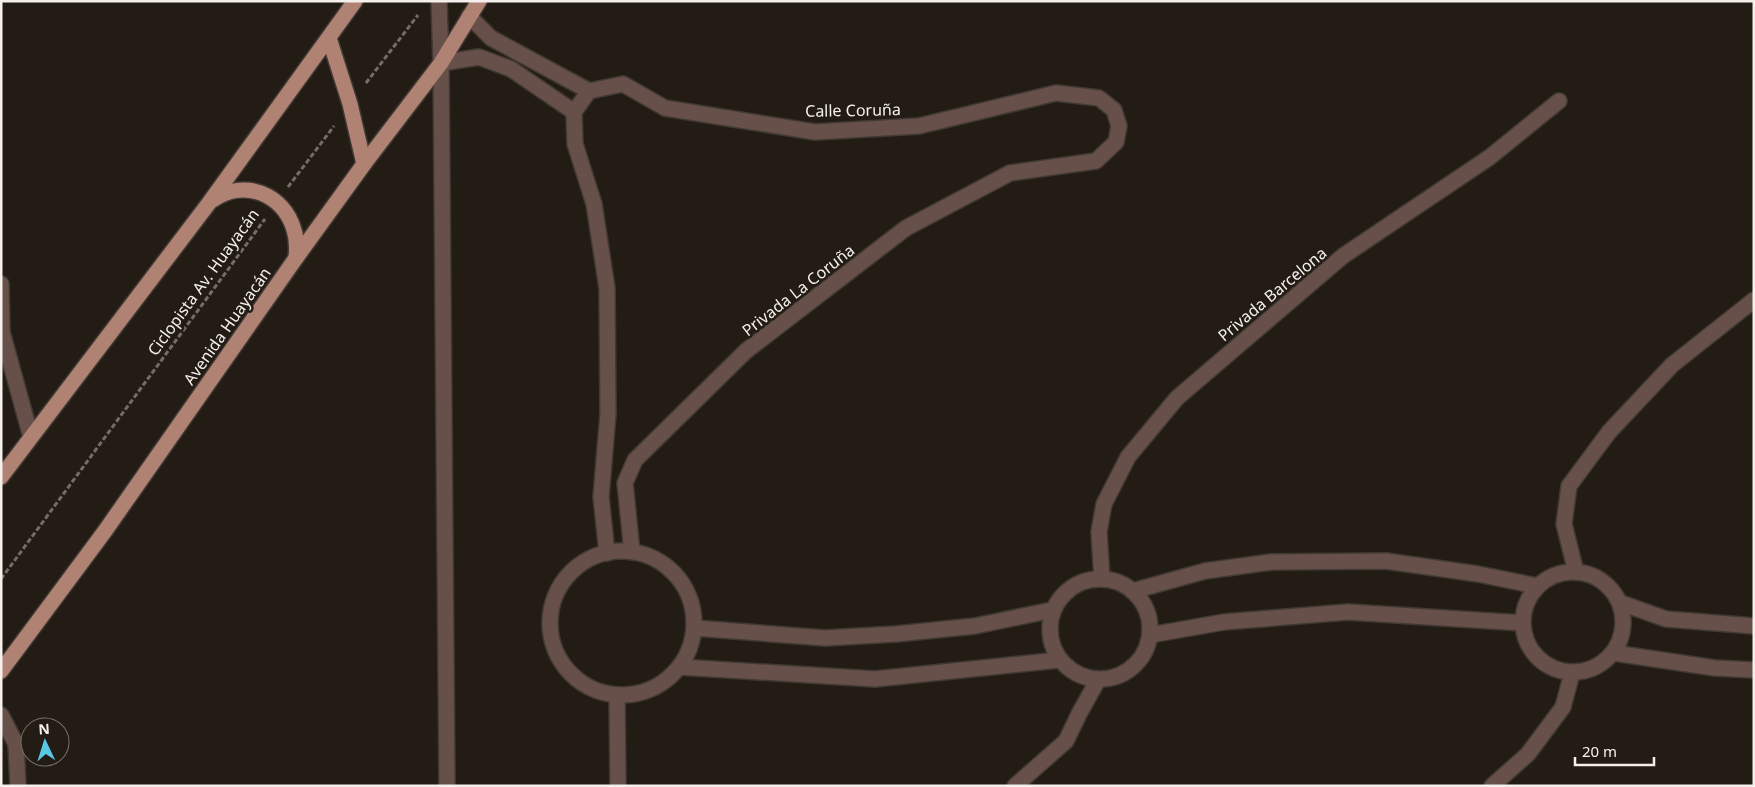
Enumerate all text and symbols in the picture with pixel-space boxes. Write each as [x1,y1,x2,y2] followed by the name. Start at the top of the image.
[805,98,901,122] street label: Calle Coruña
[142,204,264,360] street label: Ciclopista Av. Huayacán
[737,239,859,341] street label: Privada La Coruña
[1213,242,1331,346] street label: Privada Barcelona
[178,263,276,389] street label: Avenida Huayacán
[20,717,70,767] north arrow
[38,719,50,738] text: N
[1575,734,1654,766] scale bar
[1582,741,1617,761] text: 20 m

